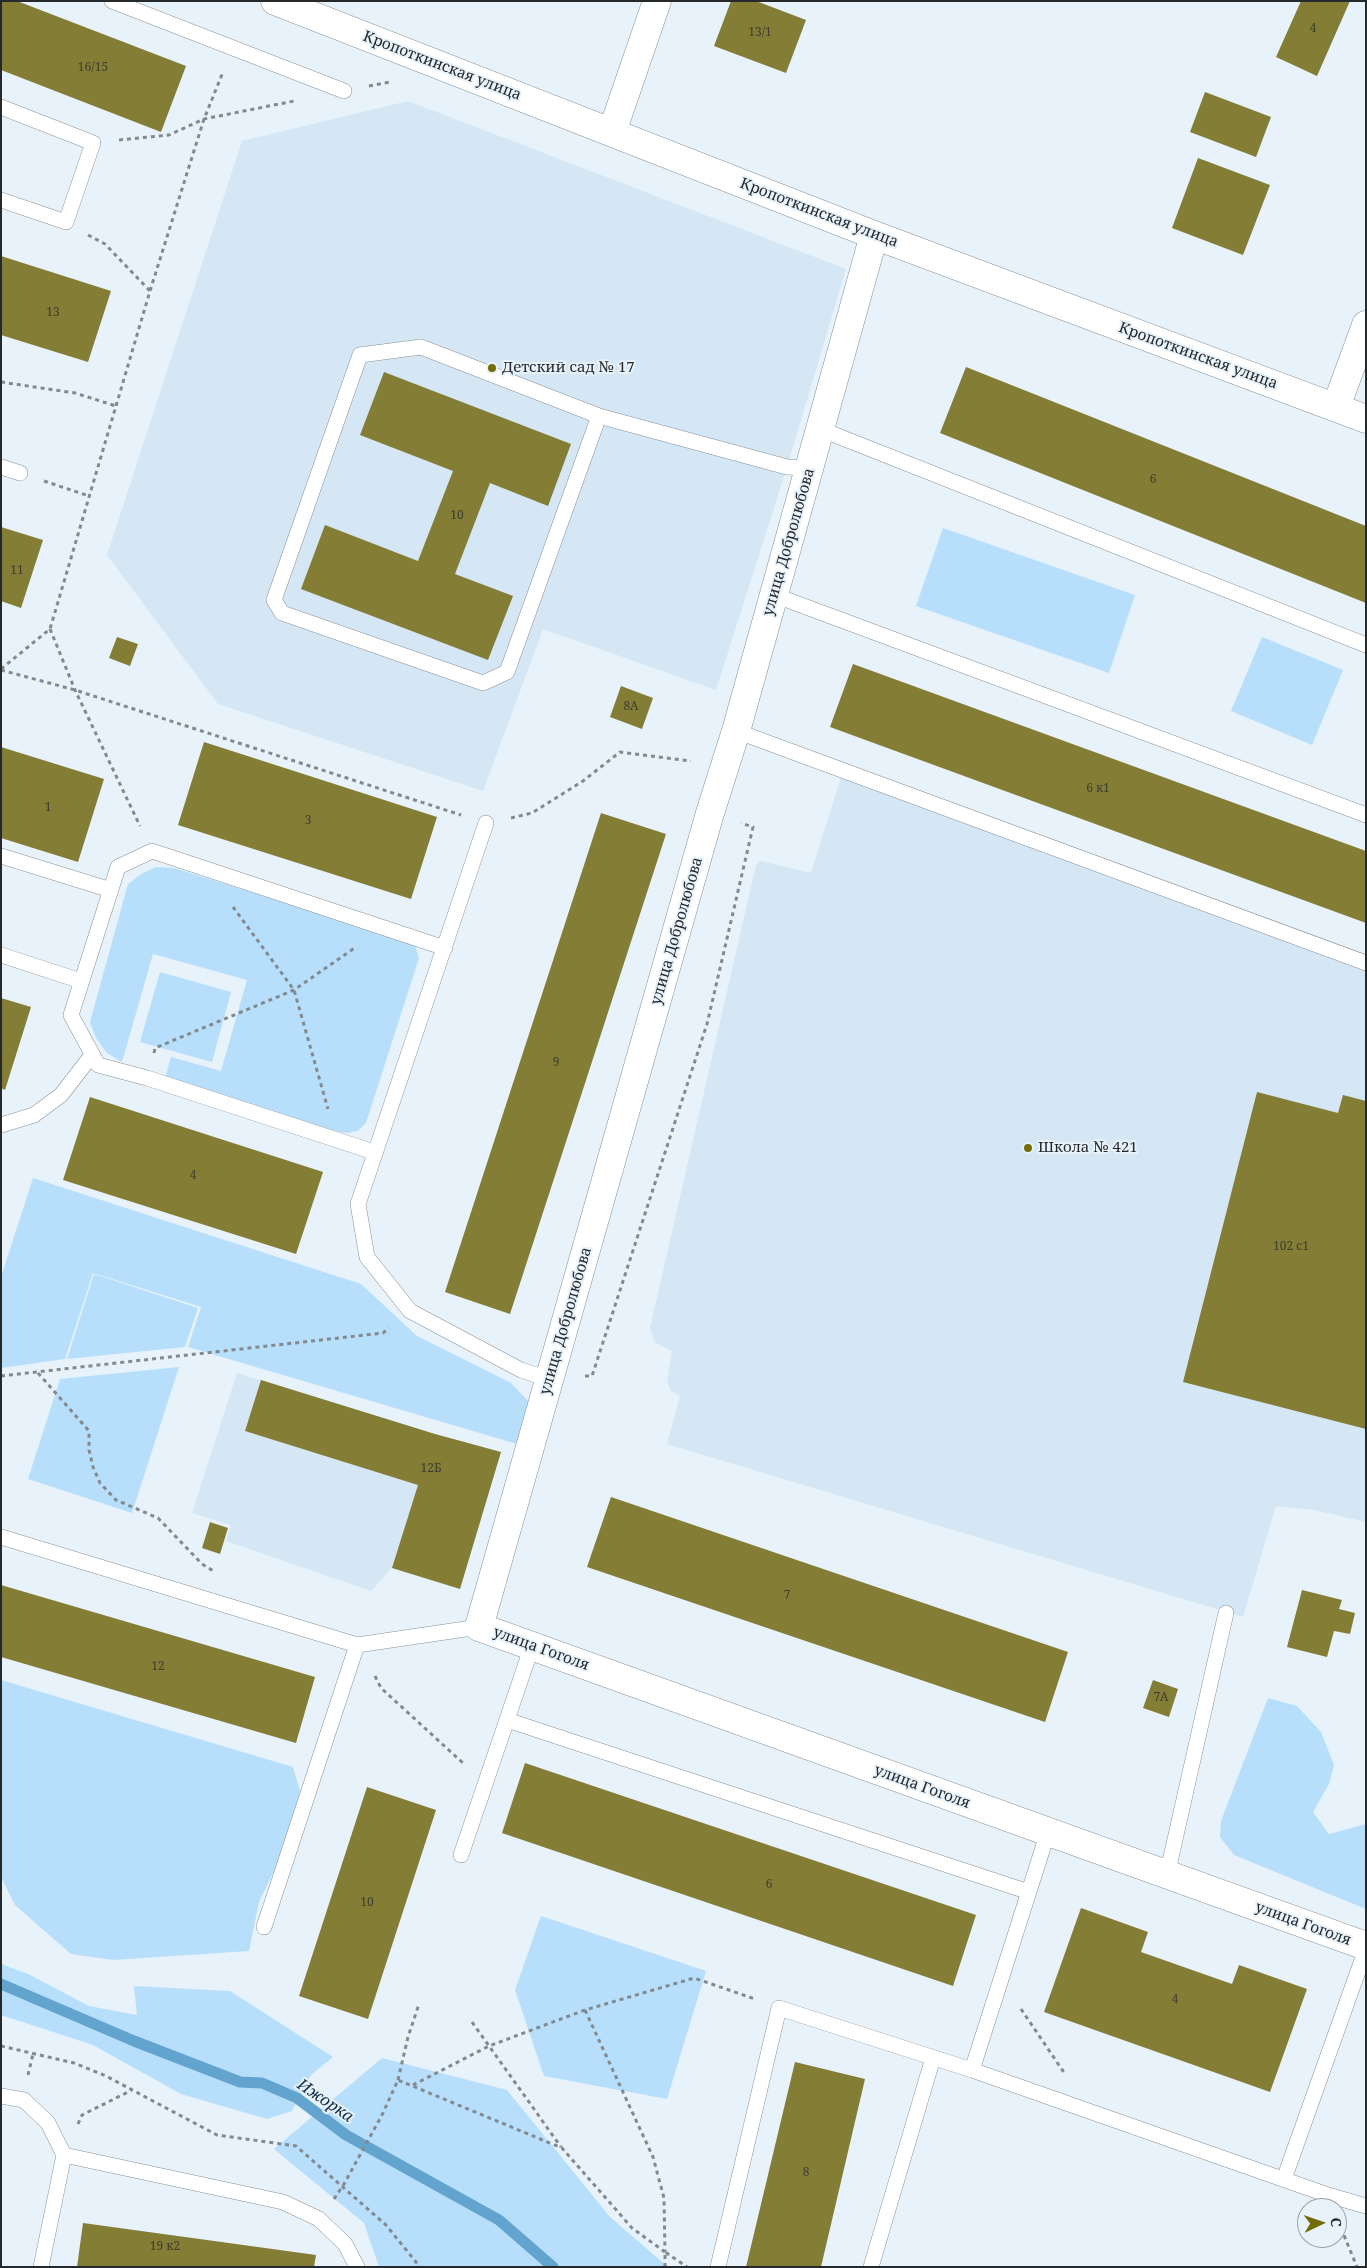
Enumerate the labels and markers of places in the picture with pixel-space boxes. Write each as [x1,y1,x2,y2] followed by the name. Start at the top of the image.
[502,359,635,377] place label: Детский сад № 17
[486,362,498,374] marker: Детский сад № 17
[1038,1139,1138,1157] place label: Школа № 421
[1022,1142,1034,1154] marker: Школа № 421

